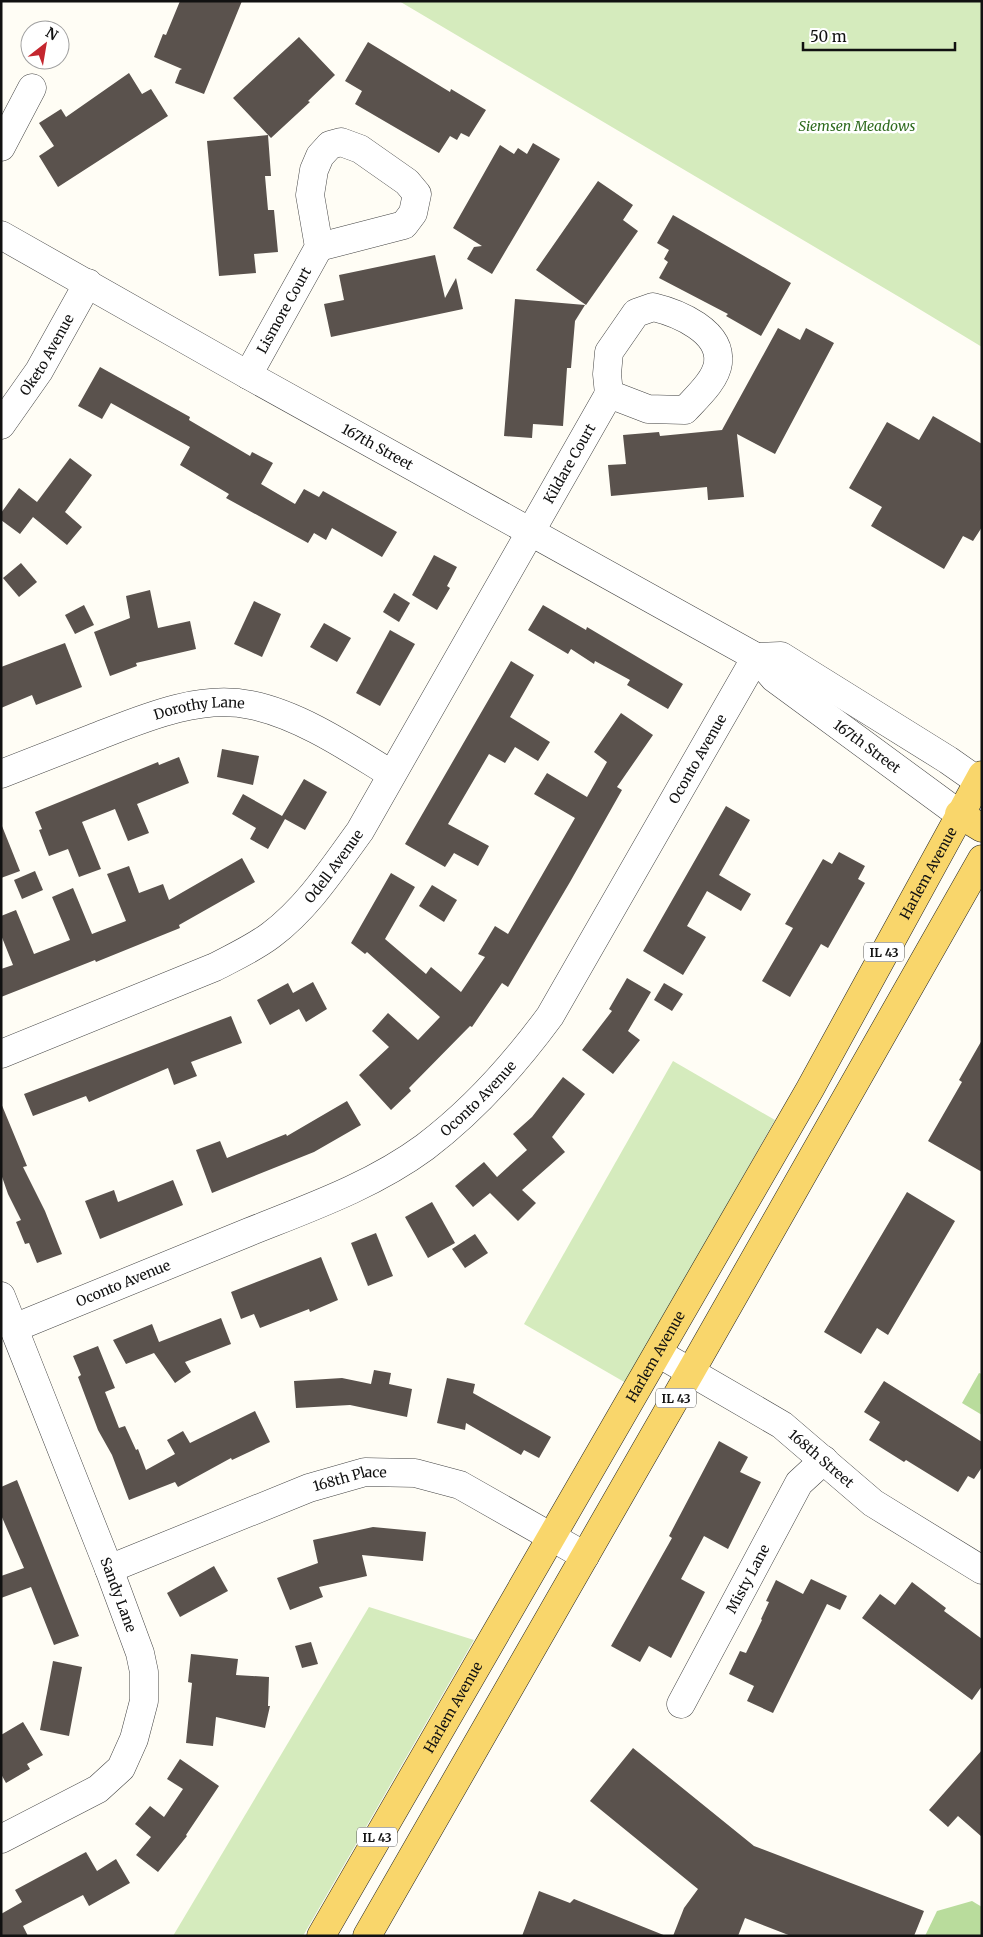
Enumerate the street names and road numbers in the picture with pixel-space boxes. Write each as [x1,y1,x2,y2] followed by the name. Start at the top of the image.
[253,263,315,357] street label: Lismore Court
[16,311,78,399] street label: Oketo Avenue
[339,420,417,474] street label: 167th Street
[539,420,600,507] street label: Kildare Court
[151,693,246,724] street label: Dorothy Lane
[665,711,730,807] street label: Oconto Avenue
[830,716,905,777] street label: 167th Street
[896,824,961,923] street label: Harlem Avenue
[300,826,367,907] street label: Odell Avenue
[864,942,904,962] road number: IL 43
[436,1057,520,1140] street label: Oconto Avenue
[73,1256,173,1311] street label: Oconto Avenue
[622,1308,689,1406] street label: Harlem Avenue
[656,1389,696,1408] road number: IL 43
[785,1426,858,1492] street label: 168th Street
[311,1463,387,1495] street label: 168th Place
[722,1541,774,1616] street label: Misty Lane
[96,1555,141,1635] street label: Sandy Lane
[420,1658,486,1756] street label: Harlem Avenue
[357,1828,397,1846] road number: IL 43

